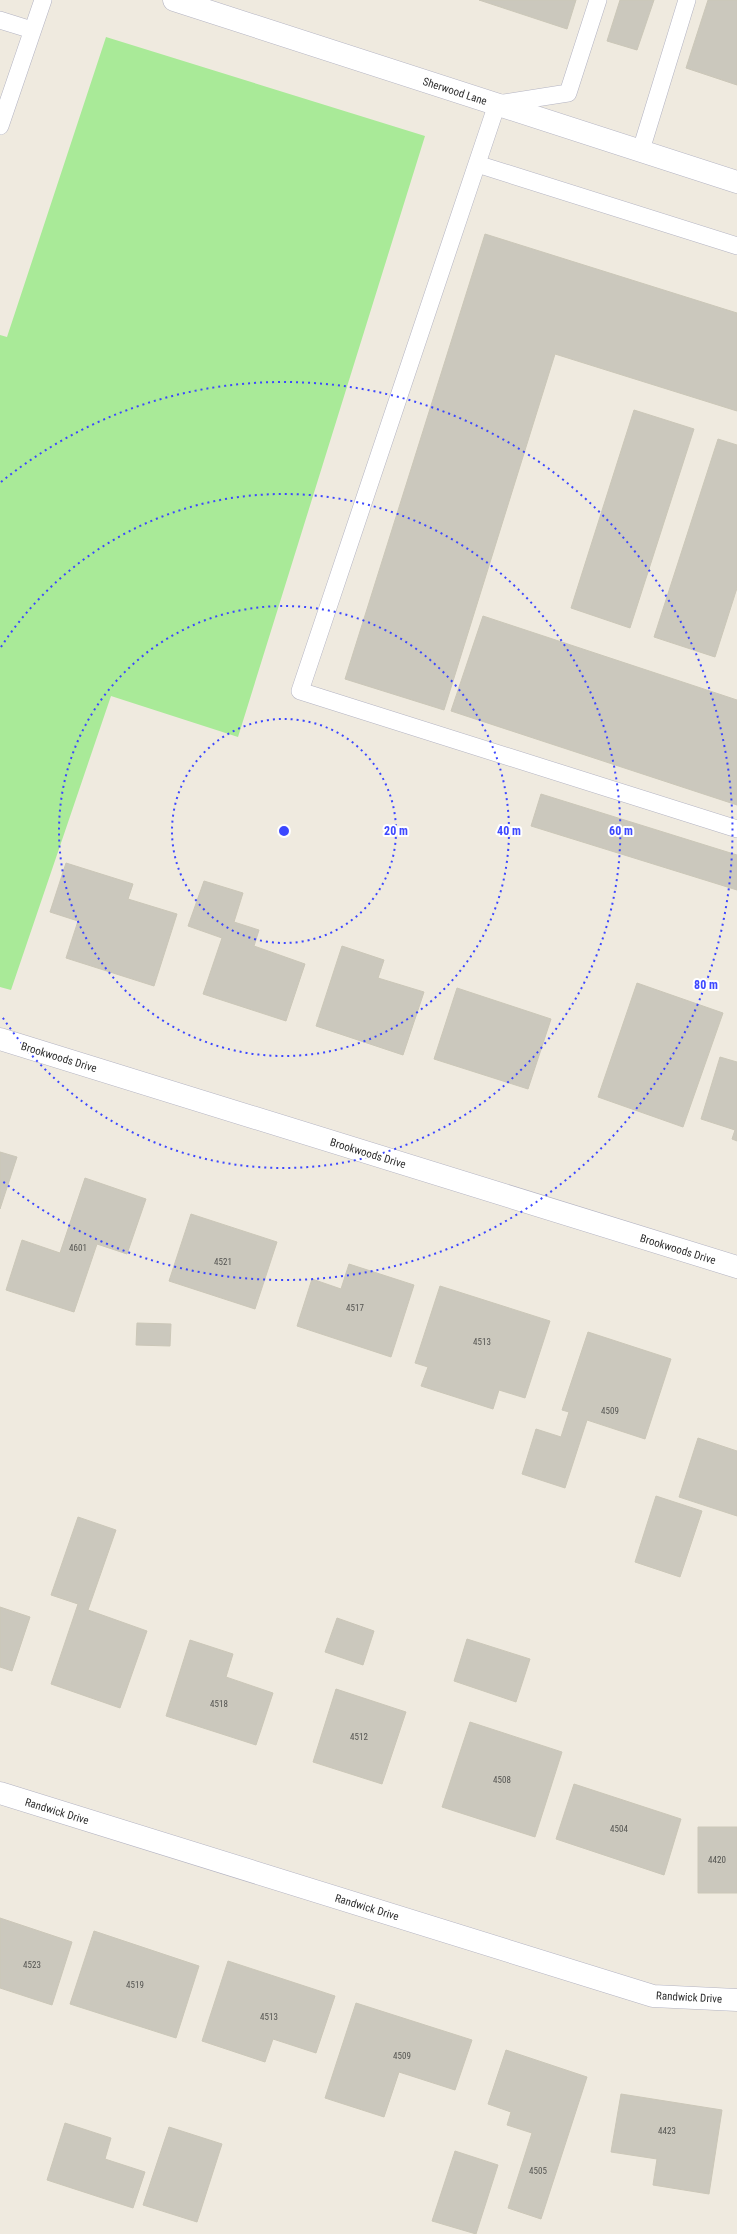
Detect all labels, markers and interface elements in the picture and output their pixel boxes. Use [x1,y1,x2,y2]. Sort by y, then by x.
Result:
street label: Sherwood Lane [421,75,489,108]
centre of rings [277,824,291,838]
text: 20 m [384,824,408,838]
text: 40 m [497,824,521,838]
text: 60 m [609,824,633,838]
text: 80 m [694,978,718,992]
street label: Brookwoods Drive [19,1040,98,1075]
street label: Brookwoods Drive [328,1136,407,1171]
street label: Brookwoods Drive [638,1232,717,1267]
house number: 4601 [69,1243,87,1253]
house number: 4521 [214,1257,232,1267]
house number: 4517 [346,1303,364,1313]
house number: 4513 [473,1337,491,1347]
house number: 4509 [601,1406,619,1416]
house number: 4518 [210,1699,228,1709]
house number: 4512 [350,1732,368,1742]
house number: 4508 [493,1775,511,1785]
street label: Randwick Drive [23,1796,90,1827]
house number: 4504 [610,1824,628,1834]
house number: 4420 [708,1855,726,1865]
street label: Randwick Drive [333,1892,400,1923]
house number: 4523 [23,1960,41,1970]
house number: 4519 [126,1980,144,1990]
street label: Randwick Drive [656,1989,722,2006]
house number: 4513 [260,2012,278,2022]
house number: 4509 [393,2051,411,2061]
house number: 4423 [658,2126,676,2136]
house number: 4505 [529,2166,547,2176]

